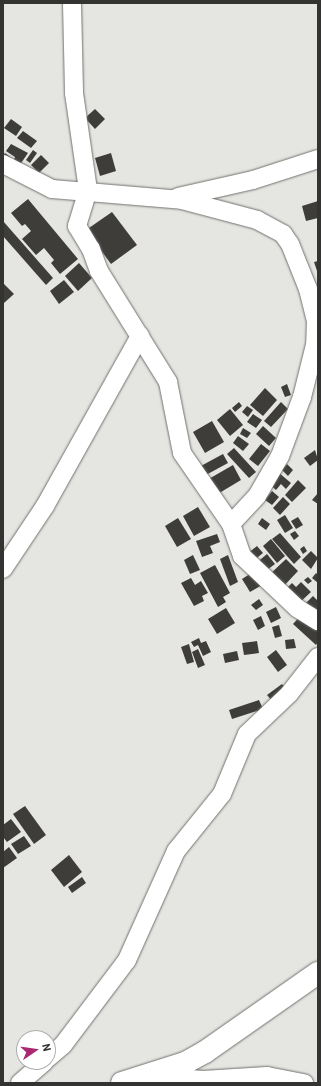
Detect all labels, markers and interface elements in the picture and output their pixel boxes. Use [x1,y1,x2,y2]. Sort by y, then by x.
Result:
north arrow [16,1030,56,1070]
text: N [40,1042,54,1052]

